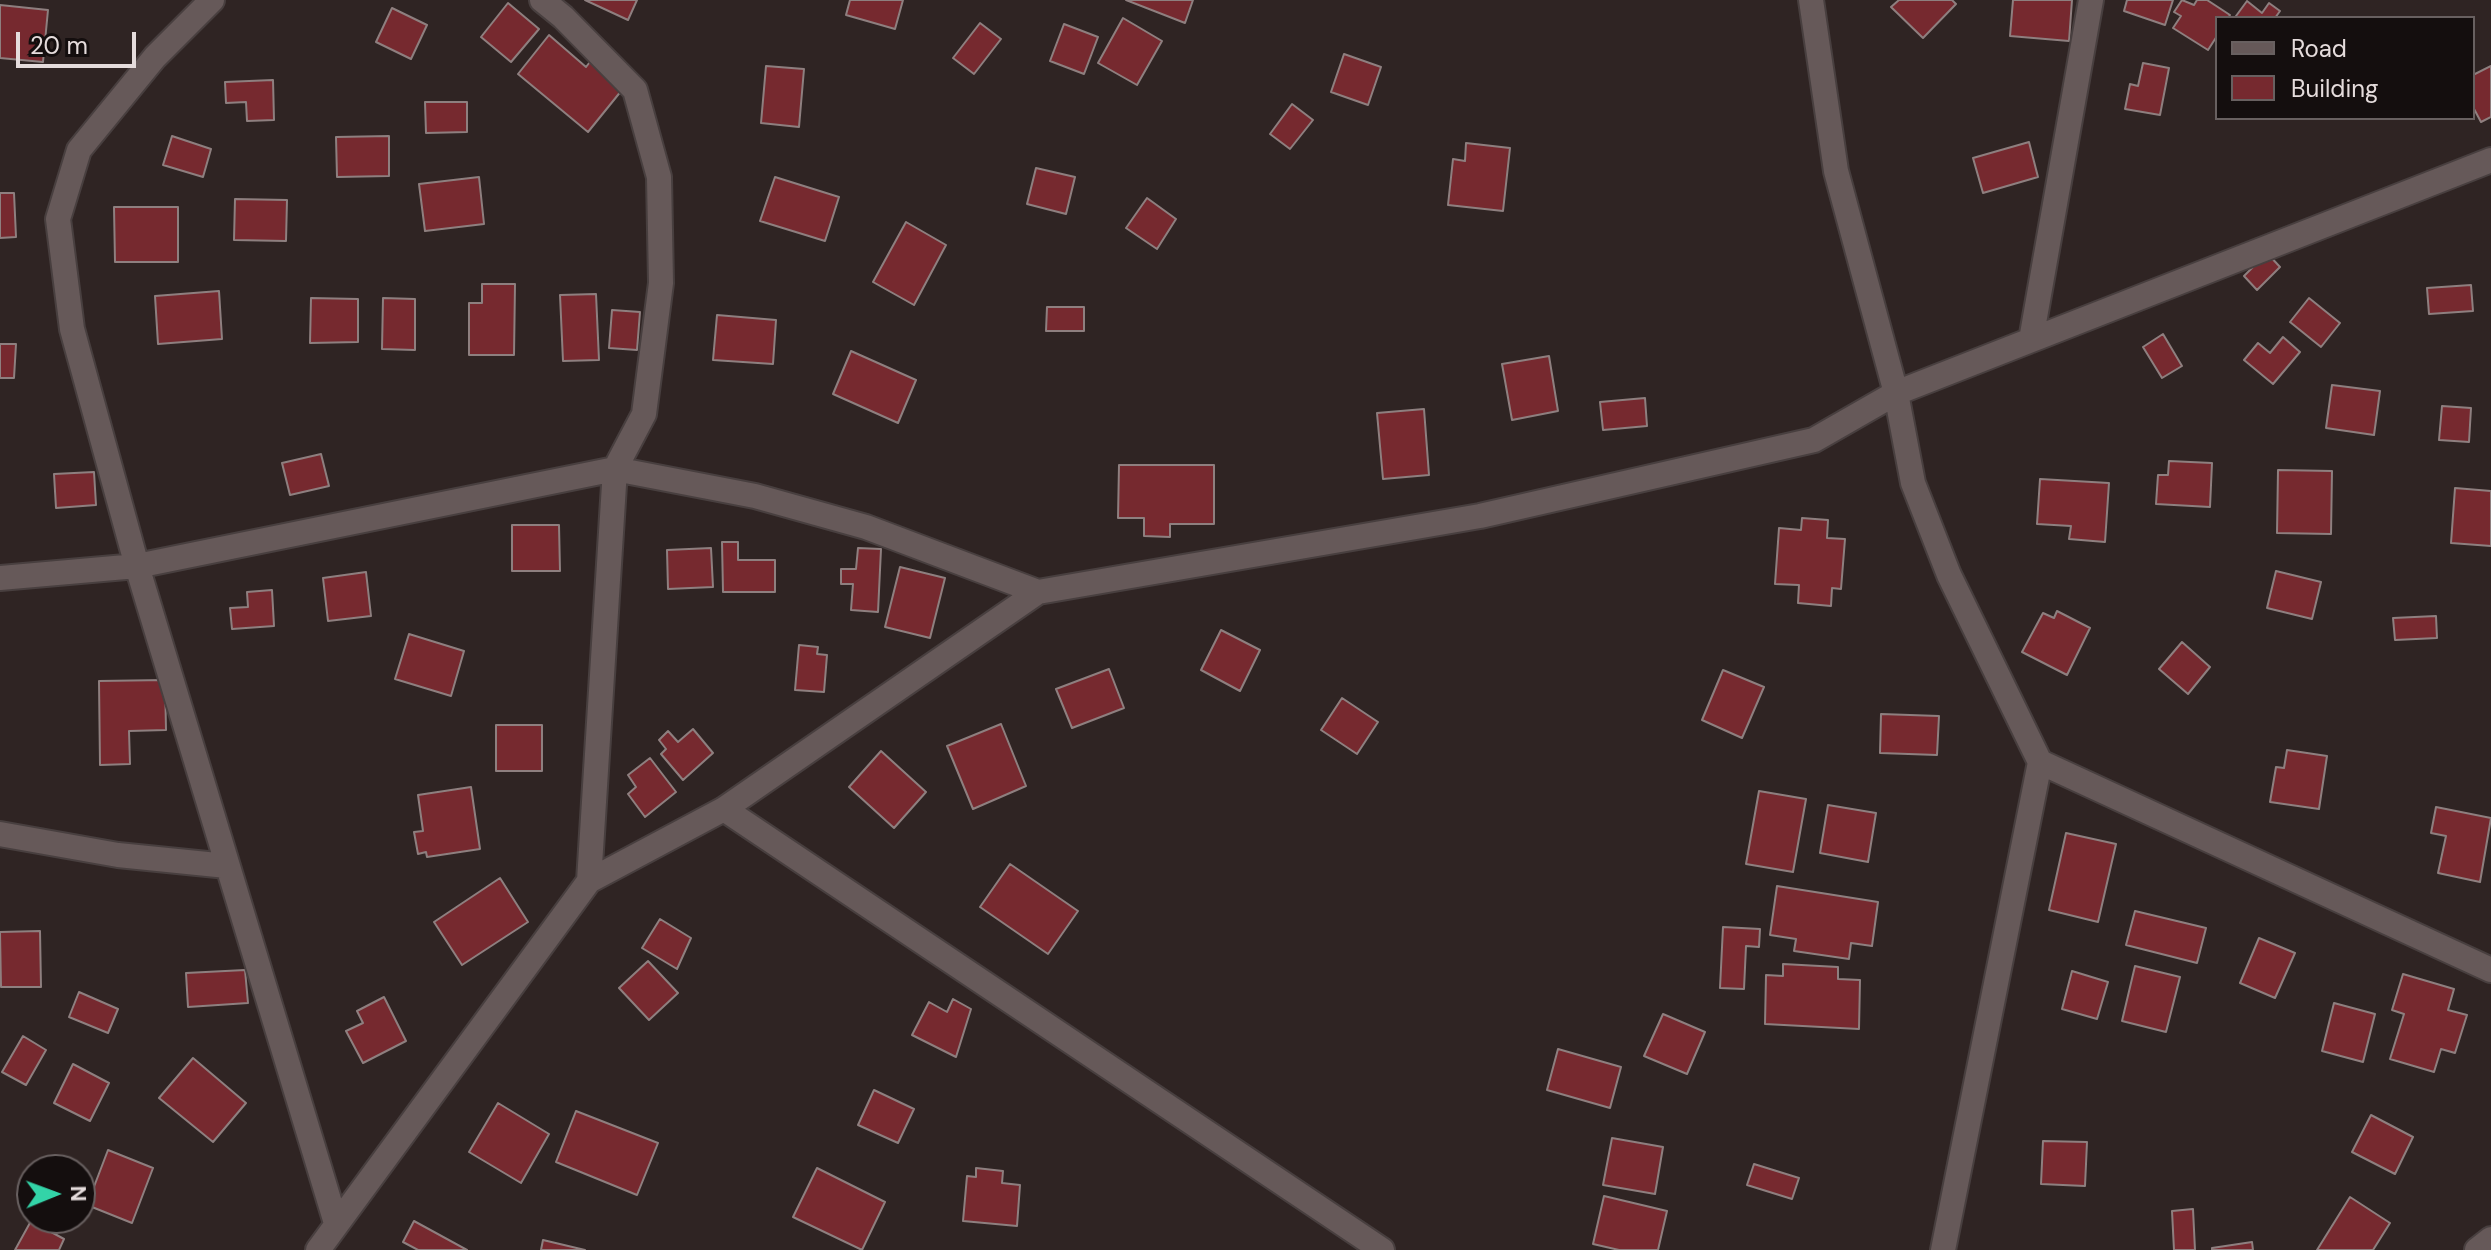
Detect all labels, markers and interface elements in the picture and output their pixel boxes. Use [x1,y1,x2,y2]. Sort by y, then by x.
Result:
scale bar [20,16,140,66]
legend [2215,16,2475,120]
text: 20 m [30,30,88,61]
text: Road [2291,33,2347,64]
text: Building [2291,73,2378,104]
north arrow [16,1154,96,1234]
text: N [64,1185,93,1202]

